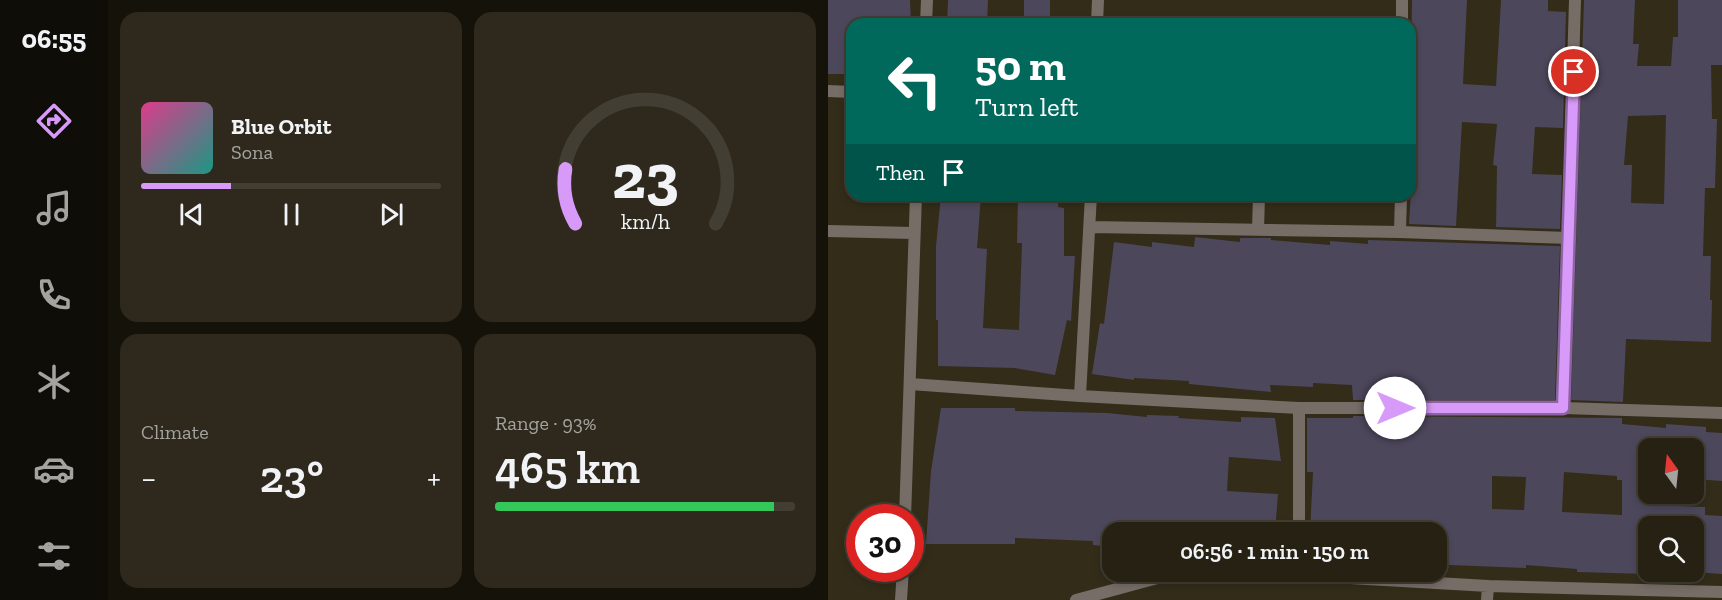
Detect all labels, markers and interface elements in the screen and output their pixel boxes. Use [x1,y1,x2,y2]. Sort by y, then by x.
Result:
text: 06:55 [22,23,86,55]
text: 50 m [975,40,1066,91]
icon: left [876,42,954,120]
pin [1548,46,1599,97]
icon: arrive [1557,55,1590,88]
text: Turn left [975,91,1078,123]
icon: directions [33,100,75,142]
text: Blue Orbit [231,113,331,140]
text: 23 [612,139,678,214]
text: Sona [231,140,273,164]
icon: arrive [937,156,970,189]
text: Then [876,159,925,186]
icon: music [33,187,75,229]
icon: previous [175,198,208,231]
icon: pause [275,198,308,231]
icon: next [375,198,408,231]
text: km/h [621,209,669,234]
icon: phone [33,274,75,316]
icon: climate [33,361,75,403]
position arrow [1363,376,1427,440]
text: Range · 93% [495,411,596,435]
text: Climate [141,420,209,444]
north arrow [1638,438,1704,504]
map controls [1638,438,1704,582]
text: 465 km [495,441,640,495]
icon: car [33,448,75,490]
text: 23° [260,450,324,504]
text: − [141,458,156,497]
text: + [427,458,441,497]
speed limit sign: 30 [846,504,924,582]
button: search [1638,516,1704,582]
icon: filters [33,535,75,577]
text: 06:56 · 1 min · 150 m [1180,538,1369,565]

